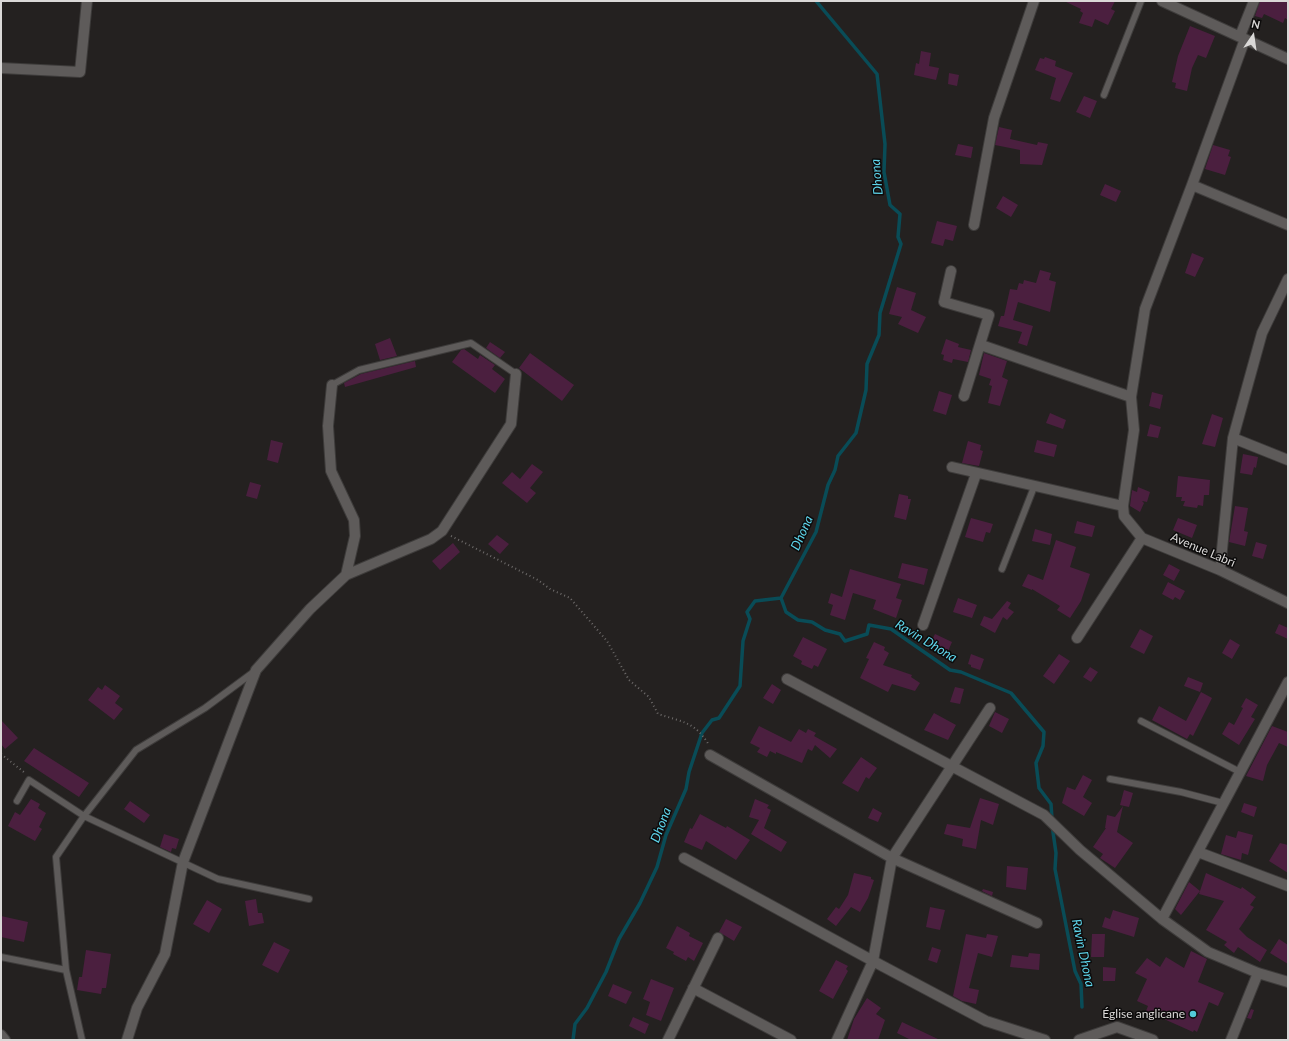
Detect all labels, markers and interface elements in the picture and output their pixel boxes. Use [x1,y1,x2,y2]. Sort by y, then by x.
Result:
north arrow [1233,16,1273,56]
text: N [1250,17,1261,31]
water label: Dhona [868,158,886,196]
water label: Dhona [788,513,816,553]
street label: Avenue Labri [1168,530,1238,570]
water label: Ravin Dhona [892,616,960,666]
water label: Dhona [647,805,675,845]
water label: Ravin Dhona [1068,917,1098,989]
place label: Église anglicane [1102,1007,1185,1021]
marker: Église anglicane [1188,1009,1198,1019]

